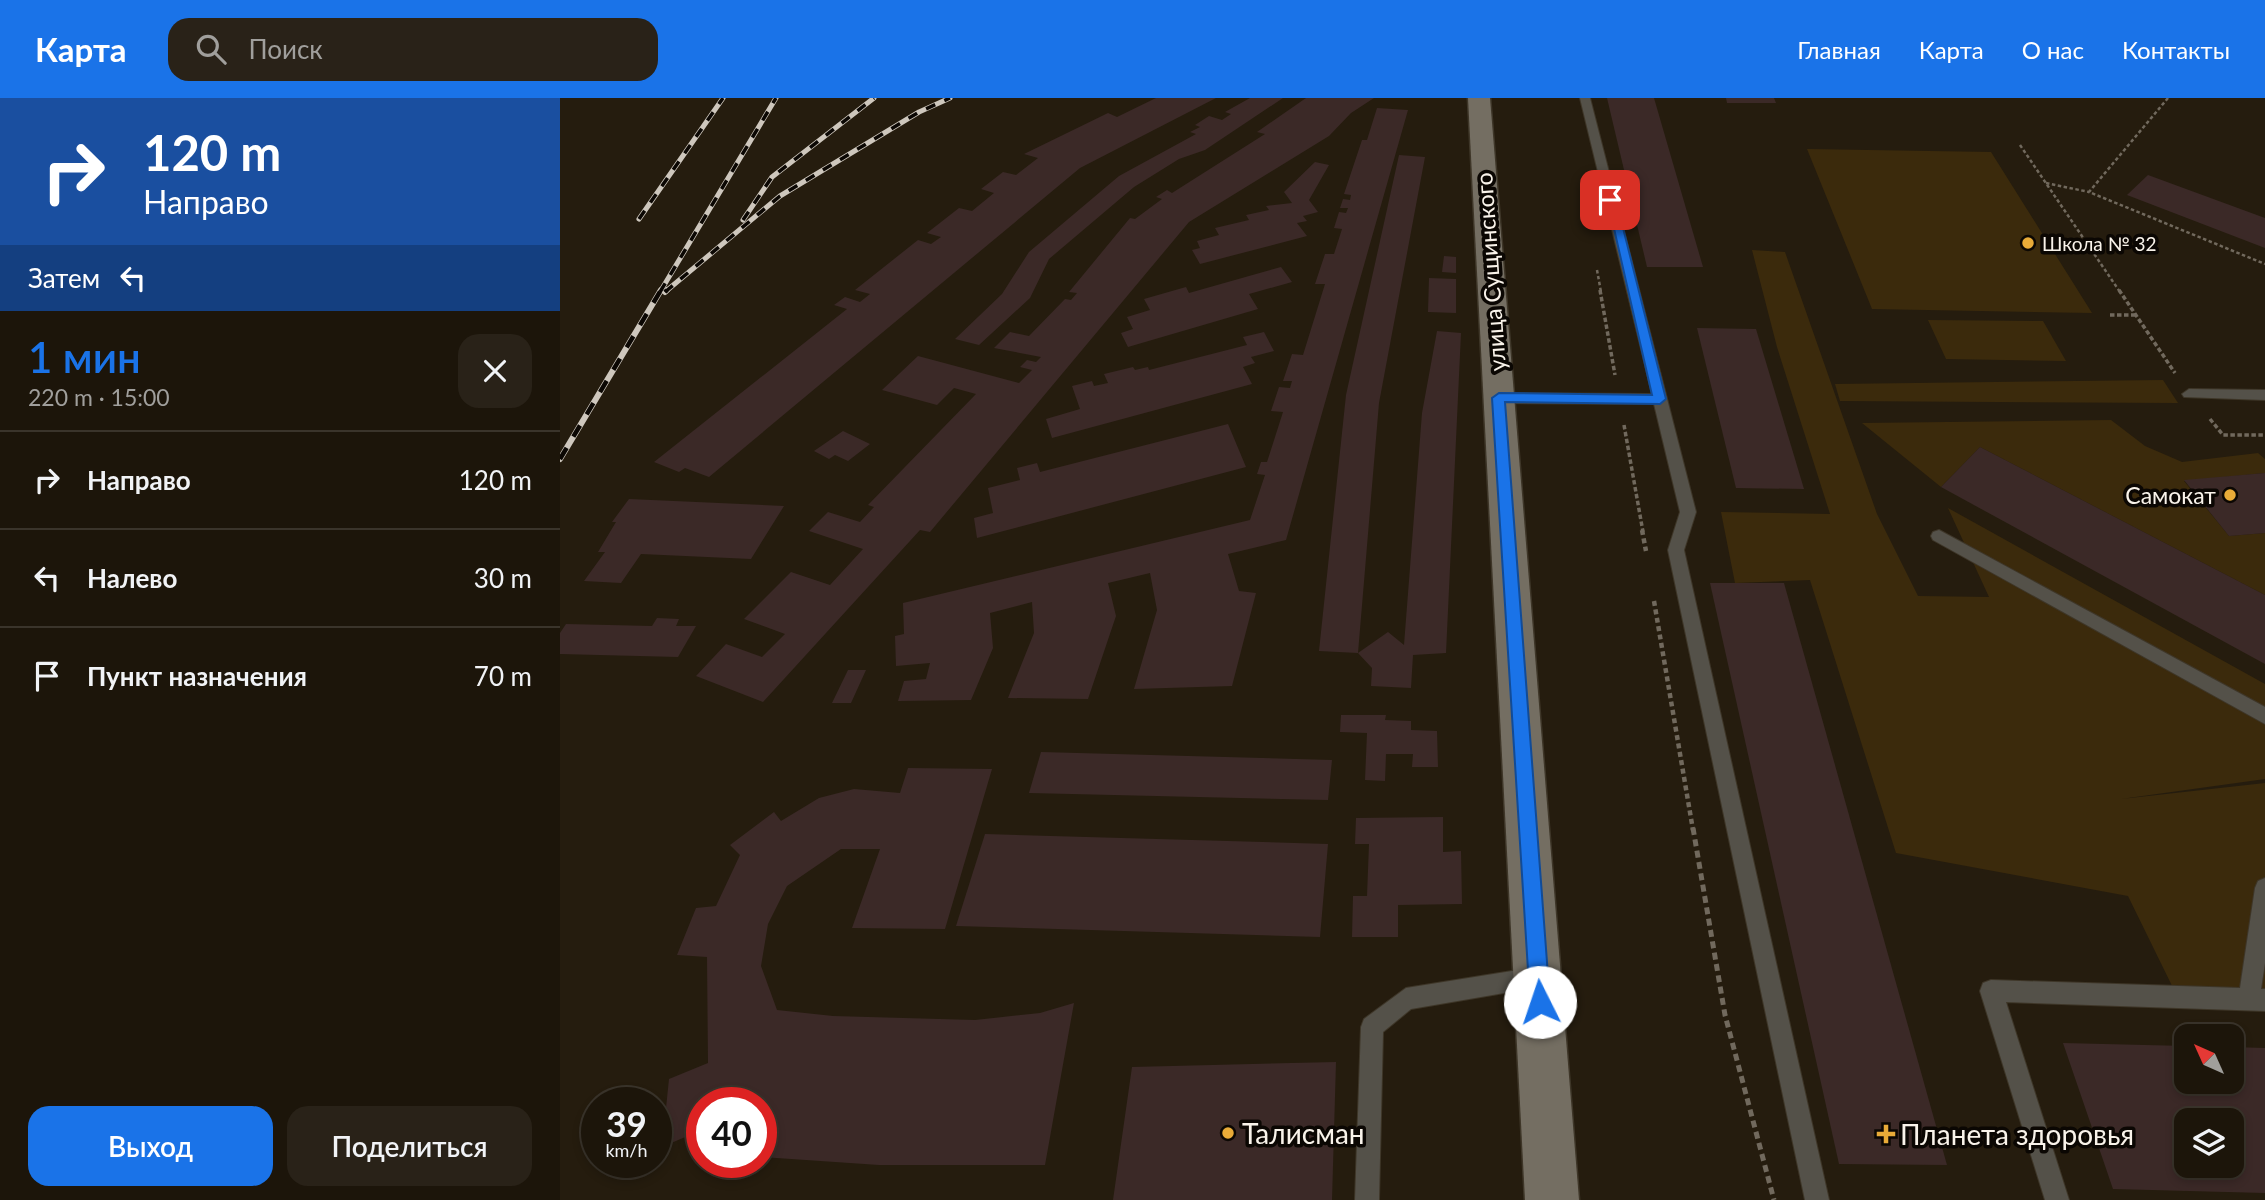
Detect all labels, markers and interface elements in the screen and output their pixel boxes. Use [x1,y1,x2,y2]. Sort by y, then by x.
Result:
search box [168,18,658,81]
text: Карта [35,29,126,69]
icon: search [192,30,230,68]
text: Поиск [248,33,323,65]
text: Главная [1797,35,1881,64]
text: Карта [1919,35,1984,64]
text: О нас [2022,35,2084,64]
text: Контакты [2122,35,2230,64]
text: 120 m [143,123,281,181]
icon: right [28,126,119,217]
pin [1580,170,1640,230]
street label: улица Сущинского [1469,172,1511,372]
icon: arrive [1591,181,1629,219]
text: Направо [143,182,269,221]
place label: Школа № 32 [2042,232,2157,255]
marker: Школа № 32 [2020,235,2036,251]
icon: left [114,259,152,297]
text: Затем [28,262,100,294]
text: 1 мин [28,332,141,382]
button: close [458,334,532,408]
text: 220 m · 15:00 [28,383,170,411]
icon: right [28,461,66,499]
text: Направо [87,464,191,496]
text: 120 m [459,464,532,496]
place label: Самокат [2125,481,2216,509]
marker: Самокат [2222,487,2238,503]
icon: left [28,559,66,597]
text: Налево [87,562,177,594]
text: 30 m [474,562,532,594]
icon: arrive [28,657,66,695]
text: Пункт назначения [87,660,307,692]
text: 70 m [474,660,532,692]
position arrow [1503,965,1577,1039]
north arrow [2174,1024,2244,1094]
map controls [2174,1024,2244,1178]
speed limit sign: 40 [686,1087,777,1178]
text: 39 [606,1102,647,1144]
button: Выход [28,1106,273,1186]
button: Поделиться [287,1106,532,1186]
button: layers [2174,1108,2244,1178]
place label: Талисман [1242,1116,1365,1150]
place label: Планета здоровья [1900,1117,2134,1151]
marker: Талисман [1220,1125,1236,1141]
marker: Планета здоровья [1878,1126,1894,1142]
text: km/h [605,1139,648,1161]

